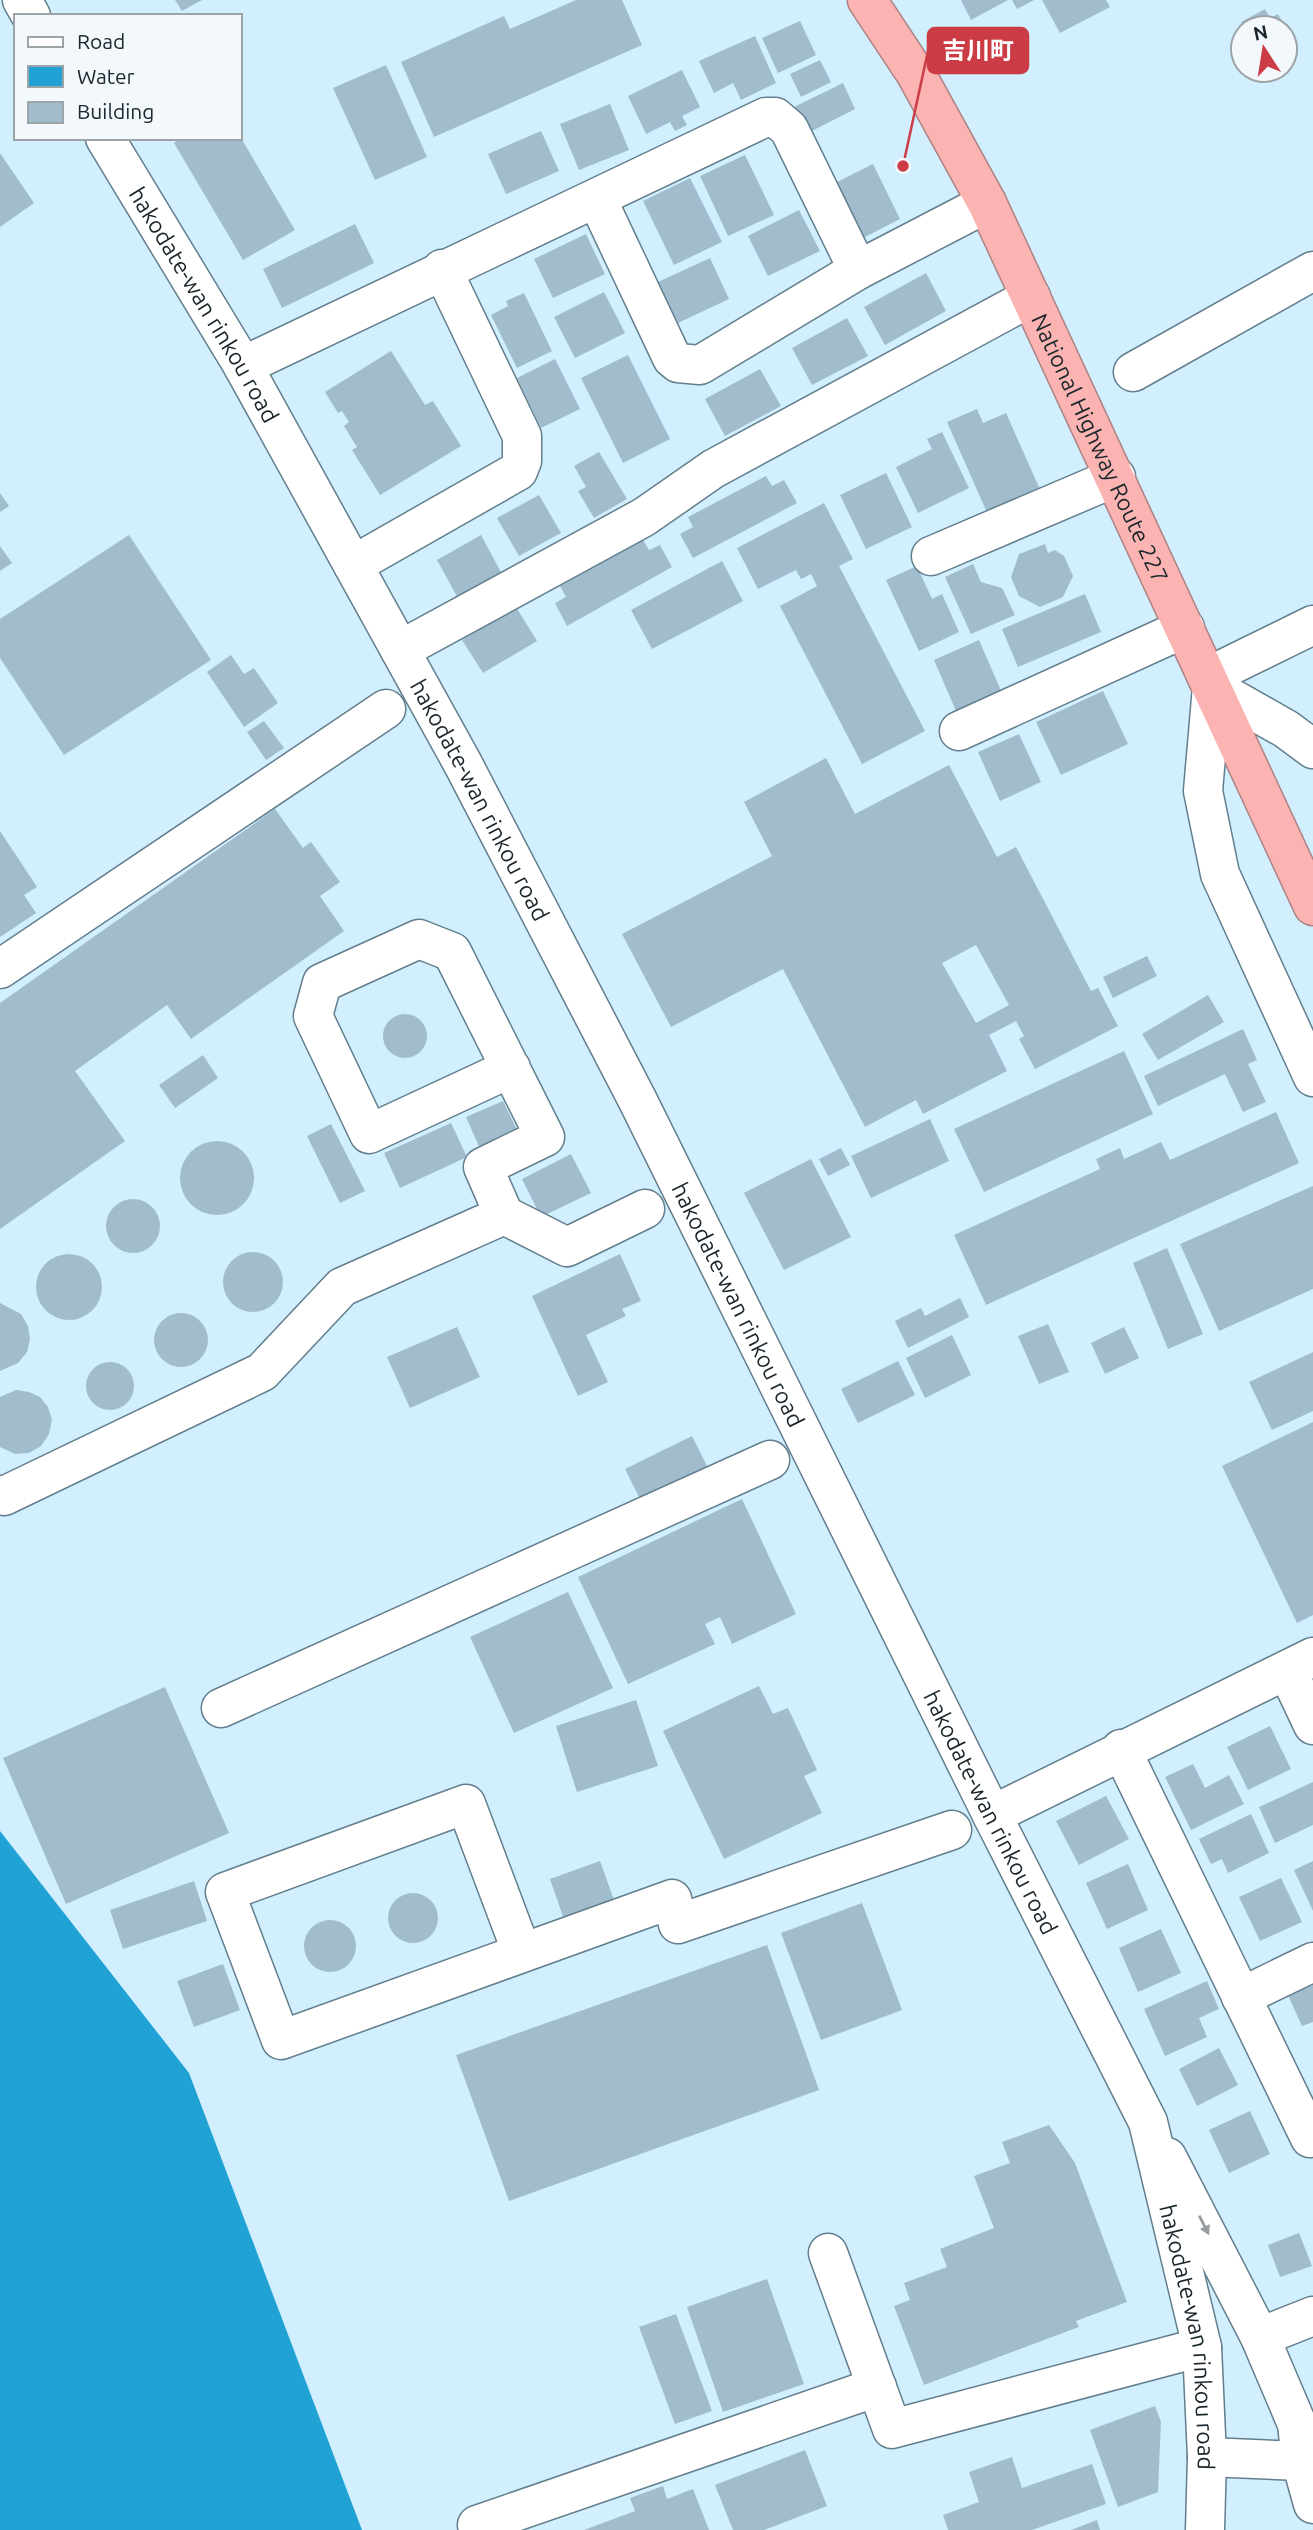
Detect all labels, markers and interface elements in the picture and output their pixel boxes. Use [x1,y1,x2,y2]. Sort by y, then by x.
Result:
legend [14,14,242,140]
north arrow [1229,14,1299,84]
text: N [1251,20,1270,45]
callout: 吉川町 [928,28,1028,73]
text: Road [77,29,125,53]
text: 吉川町 [942,37,1014,64]
text: Water [77,64,135,88]
text: Building [77,99,154,123]
street label: hakodate-wan rinkou road [125,182,284,426]
street label: National Highway Route 227 [1028,310,1174,586]
street label: hakodate-wan rinkou road [406,675,554,925]
street label: hakodate-wan rinkou road [668,1178,810,1431]
street label: hakodate-wan rinkou road [920,1686,1063,1938]
street label: hakodate-wan rinkou road [1156,2202,1220,2470]
one-way arrow [1198,2215,1209,2235]

